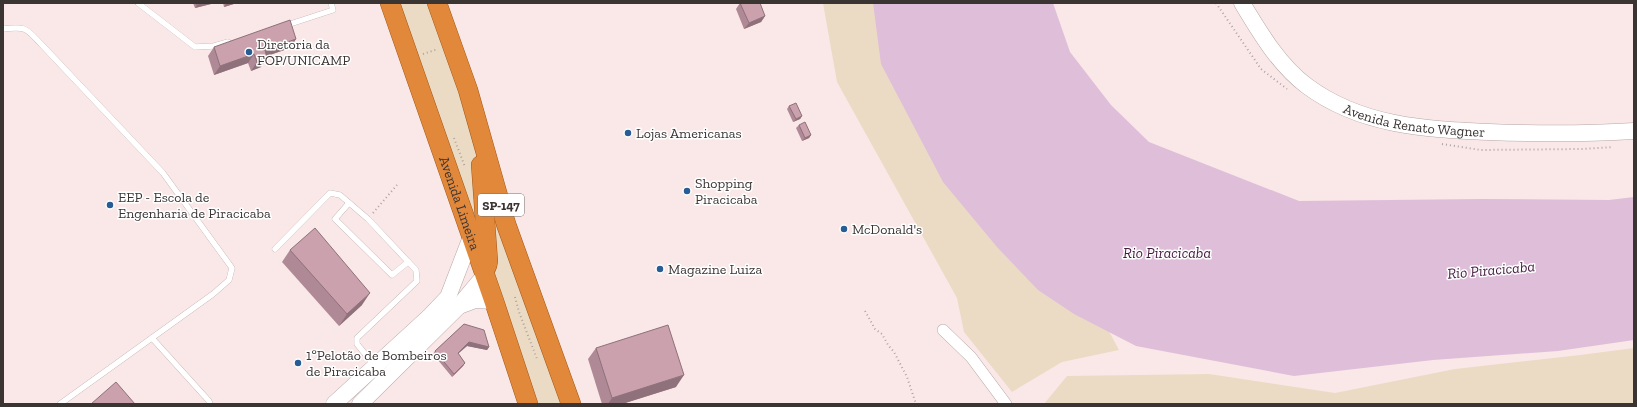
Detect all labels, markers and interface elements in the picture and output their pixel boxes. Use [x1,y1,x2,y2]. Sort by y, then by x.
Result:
place label: Diretoria da FOP/UNICAMP [257,36,350,69]
marker: Diretoria da FOP/UNICAMP [244,47,254,57]
street label: Avenida Renato Wagner [1341,100,1486,141]
place label: Lojas Americanas [636,125,742,142]
marker: Lojas Americanas [623,128,633,138]
street label: Avenida Limeira [435,154,484,253]
place label: Shopping Piracicaba [695,175,758,208]
marker: Shopping Piracicaba [682,186,692,196]
place label: EEP - Escola de Engenharia de Piracicaba [118,189,271,222]
road number: SP-147 [478,194,524,216]
marker: EEP - Escola de Engenharia de Piracicaba [105,200,115,210]
place label: McDonald's [852,221,922,238]
marker: McDonald's [839,224,849,234]
water label: Rio Piracicaba [1123,244,1211,262]
water label: Rio Piracicaba [1446,257,1536,283]
place label: Magazine Luiza [668,261,762,278]
marker: Magazine Luiza [655,264,665,274]
place label: 1ºPelotão de Bombeiros de Piracicaba [306,347,447,380]
marker: 1ºPelotão de Bombeiros de Piracicaba [293,358,303,368]

